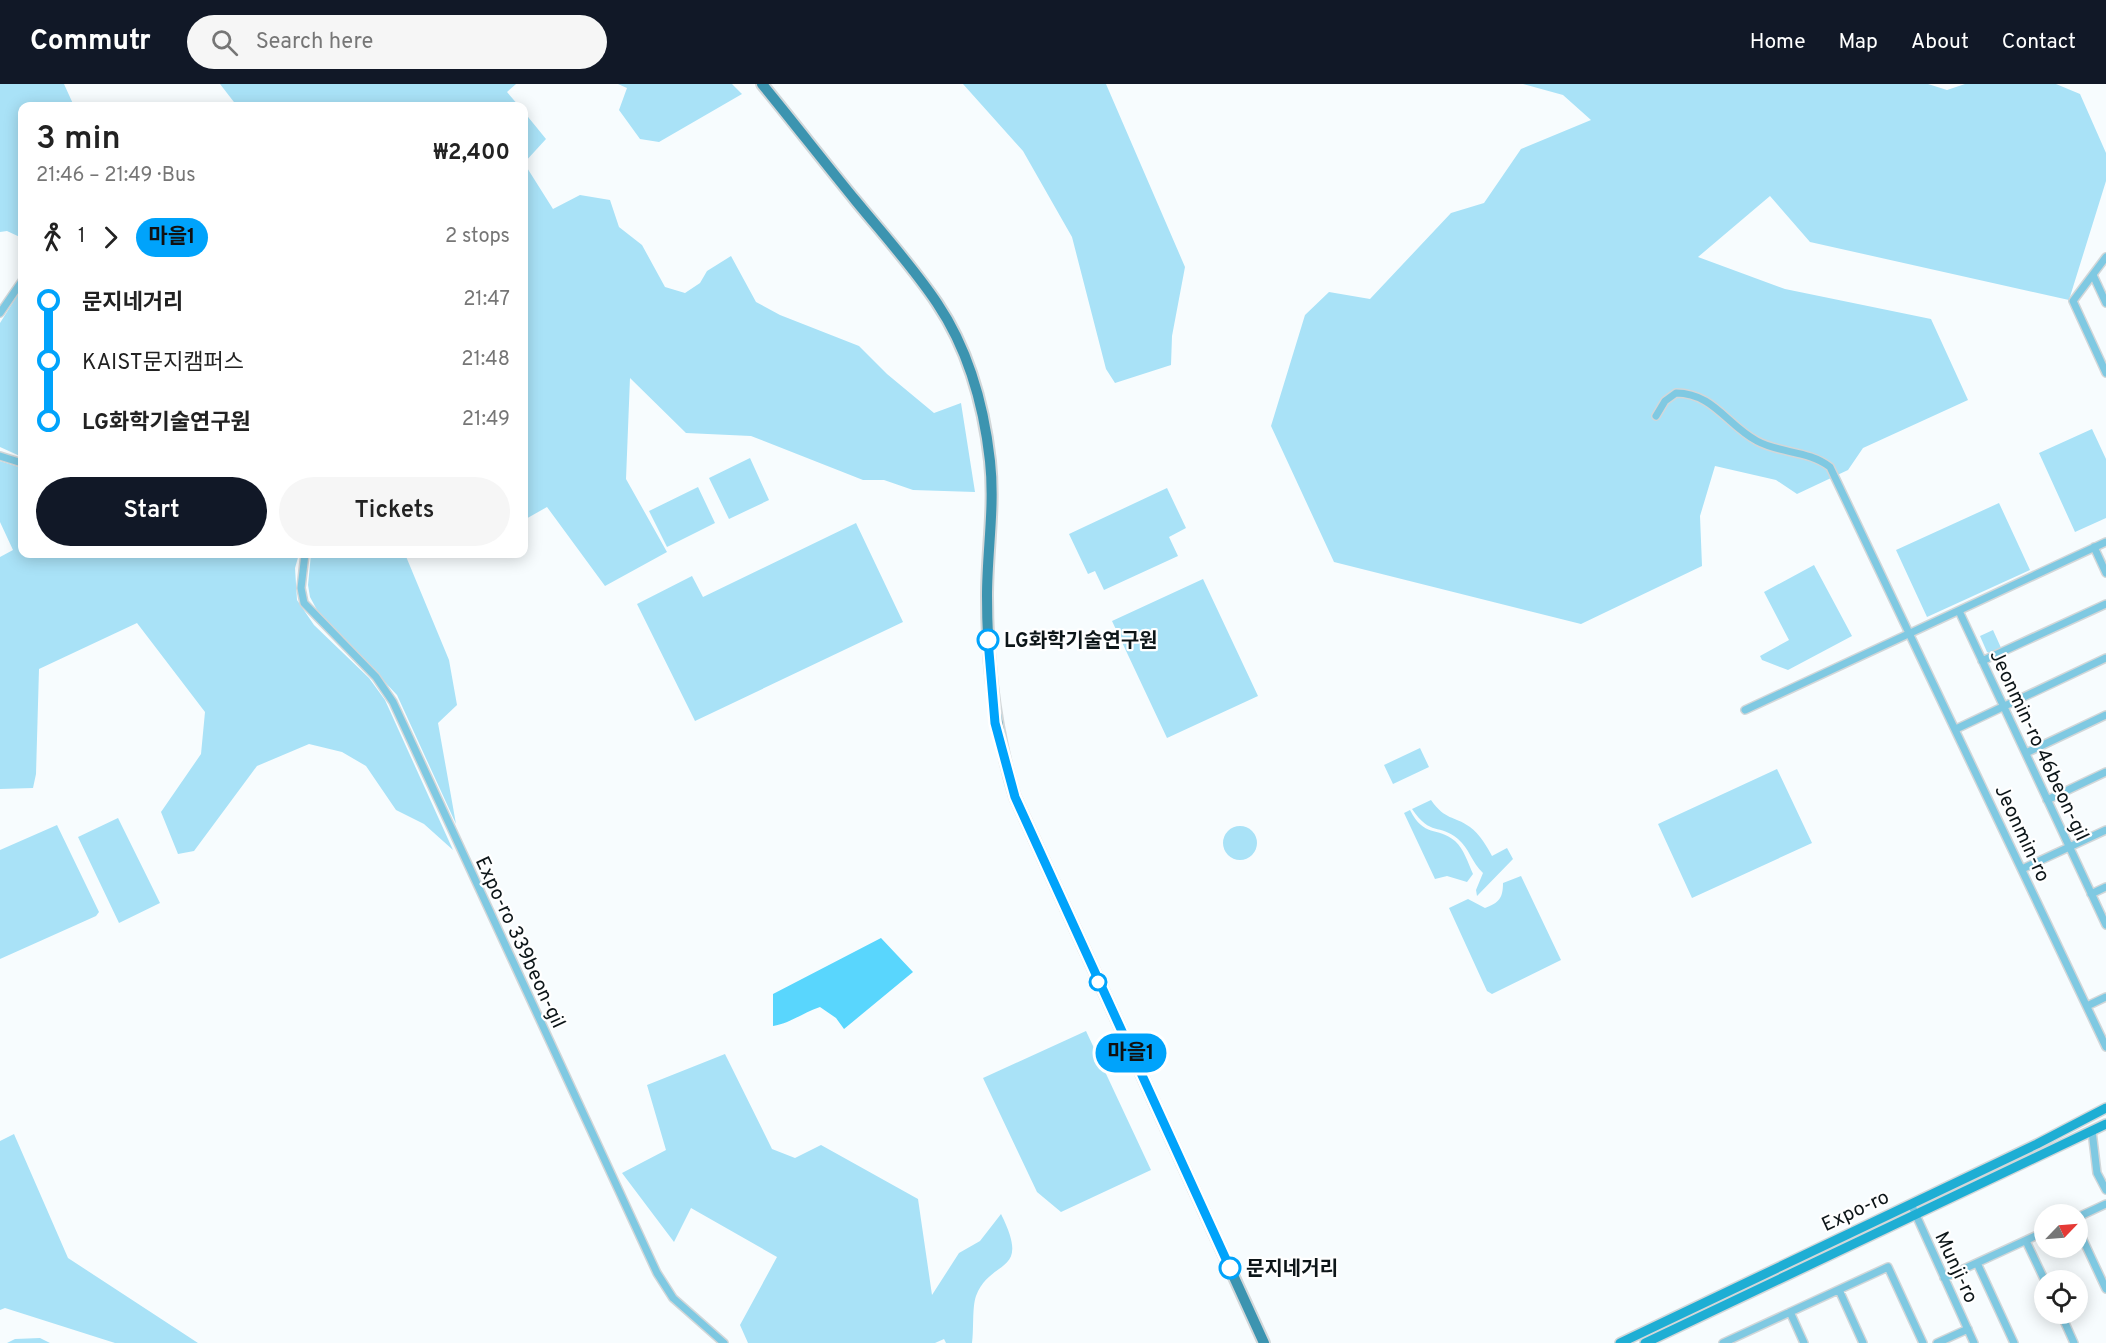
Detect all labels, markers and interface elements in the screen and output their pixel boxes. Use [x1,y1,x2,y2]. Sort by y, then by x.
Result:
search box [187,15,607,69]
text: Commutr [30,24,151,60]
icon: search [208,26,241,59]
text: Search here [256,29,373,56]
text: Home [1750,29,1806,56]
text: Map [1839,29,1878,56]
text: About [1911,29,1969,56]
text: Contact [2002,29,2076,56]
text: 3 min [36,119,121,161]
text: ₩2,400 [433,140,510,167]
text: 21:46 – 21:49 · Bus [36,163,196,189]
icon: walk [36,221,69,254]
icon: forward [94,221,127,254]
text: 1 [78,224,85,250]
text: 마을1 [148,224,196,251]
text: 2 stops [445,224,510,250]
text: 21:47 [463,287,510,313]
text: 문지네거리 [82,290,183,317]
text: 21:48 [461,347,510,373]
text: KAIST문지캠퍼스 [82,350,244,377]
text: 21:49 [462,407,510,433]
text: LG화학기술연구원 [82,410,251,437]
button: Start [36,477,267,546]
button: Tickets [279,477,510,546]
marker: LG화학기술연구원 [977,629,999,651]
place label: LG화학기술연구원 [1004,629,1157,655]
street label: Jeonmin-ro 46beon-gil [1985,646,2095,844]
street label: Jeonmin-ro [1990,781,2056,885]
street label: Expo-ro 339beon-gil [468,853,570,1033]
unlabelled marker [1089,973,1107,991]
line badge: 마을1 [1096,1034,1166,1072]
text: 마을1 [1107,1040,1155,1067]
street label: Expo-ro [1818,1185,1894,1239]
north arrow [2034,1204,2088,1258]
map controls [2034,1204,2088,1324]
street label: Munji-ro [1927,1228,1983,1308]
marker: 문지네거리 [1219,1257,1241,1279]
place label: 문지네거리 [1246,1257,1338,1283]
button: locate [2034,1270,2088,1324]

